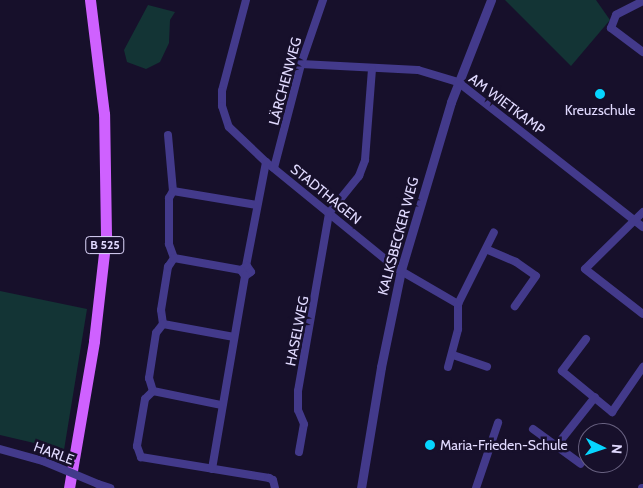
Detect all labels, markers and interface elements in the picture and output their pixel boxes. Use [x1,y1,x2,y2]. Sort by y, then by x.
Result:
street label: LÄRCHENWEG [265,35,305,127]
street label: AM WIETKAMP [466,70,548,138]
marker: Kreuzschule [594,88,606,100]
place label: Kreuzschule [565,102,635,118]
street label: STADTHAGEN [287,160,365,228]
street label: KALKSBECKER WEG [374,175,422,297]
road number: B 525 [85,236,125,254]
street label: HASELWEG [282,295,312,367]
north arrow [578,423,628,473]
place label: Maria-Frieden-Schule [440,437,568,453]
street label: HARLE [32,438,76,468]
marker: Maria-Frieden-Schule [424,439,436,451]
text: N [608,443,626,455]

